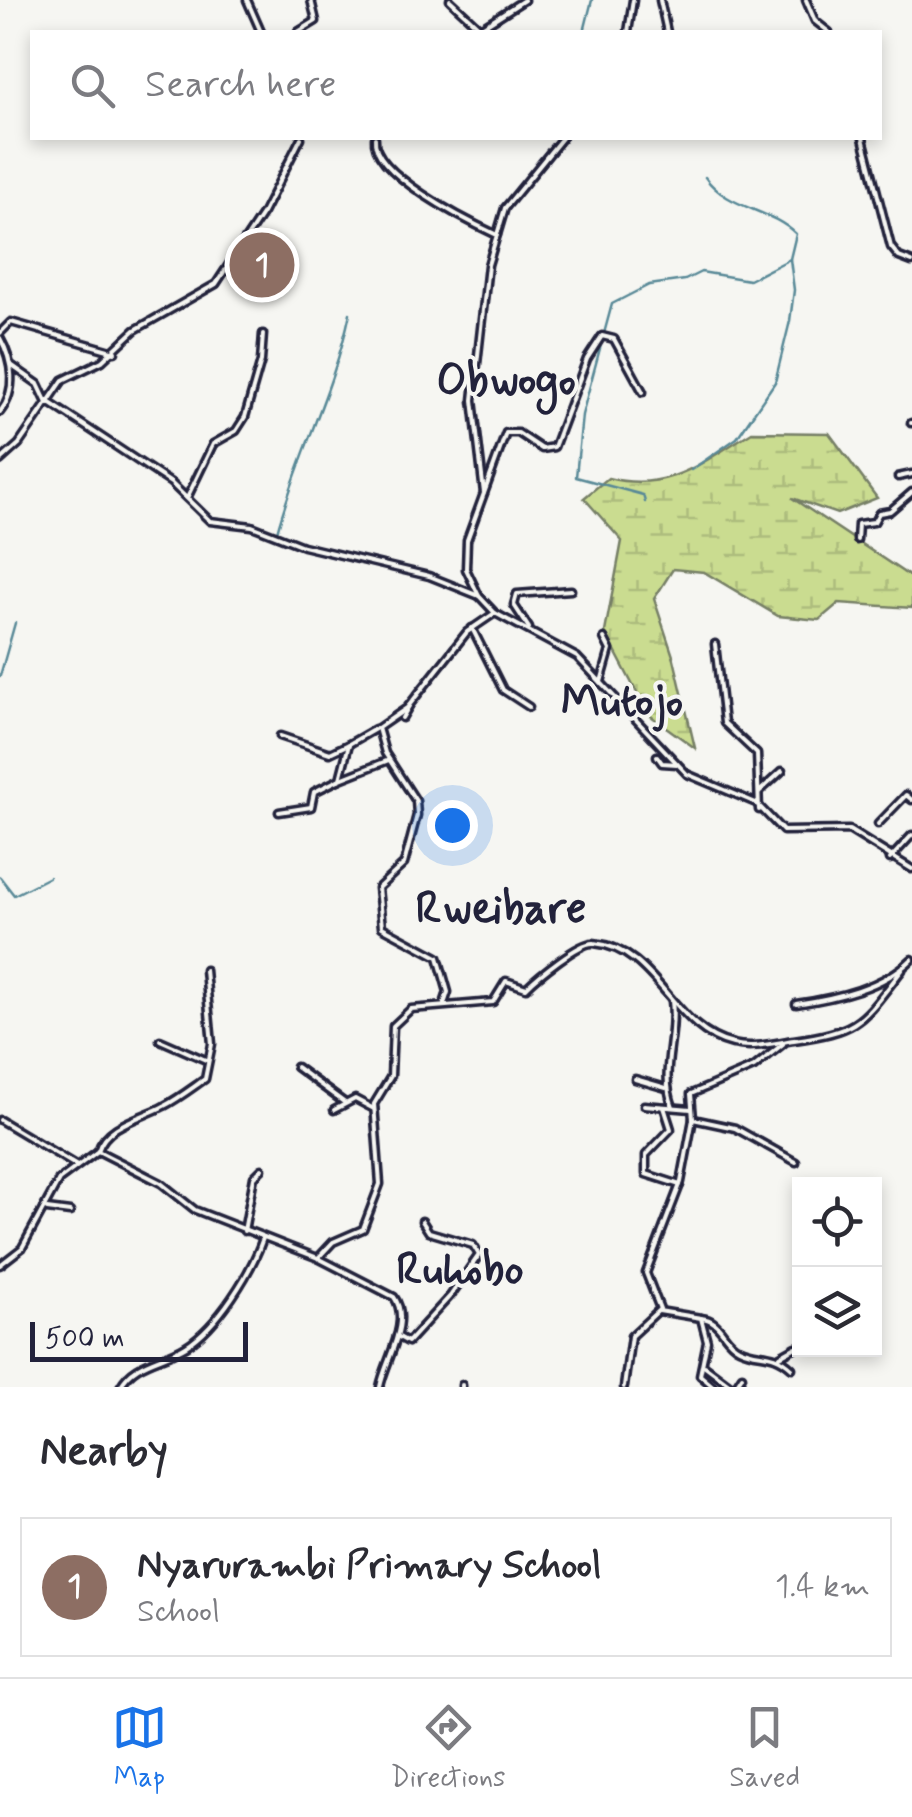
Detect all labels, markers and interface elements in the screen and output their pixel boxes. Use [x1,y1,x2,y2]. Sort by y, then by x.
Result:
search box [30,30,882,140]
icon: search [65,58,120,113]
text: Search here [145,61,336,110]
pin: 1 [230,228,294,302]
district label: Obwogo [436,352,576,415]
district label: Mutojo [561,673,683,732]
your location [427,800,478,851]
district label: Rweibare [416,880,586,939]
map controls [792,1177,882,1357]
button: locate [792,1177,882,1267]
district label: Ruhobo [396,1241,524,1300]
button: layers [792,1267,882,1357]
scale bar [30,1317,248,1362]
text: 500 m [45,1321,125,1358]
text: Nearby [40,1425,168,1480]
text: Nyarurambi Primary School [137,1542,601,1591]
text: 1 [67,1566,82,1608]
text: 1.4 km [775,1566,870,1608]
text: School [137,1591,220,1633]
tab: Map [112,1700,167,1797]
tab: Directions [391,1700,506,1797]
tab: Saved [729,1700,800,1797]

